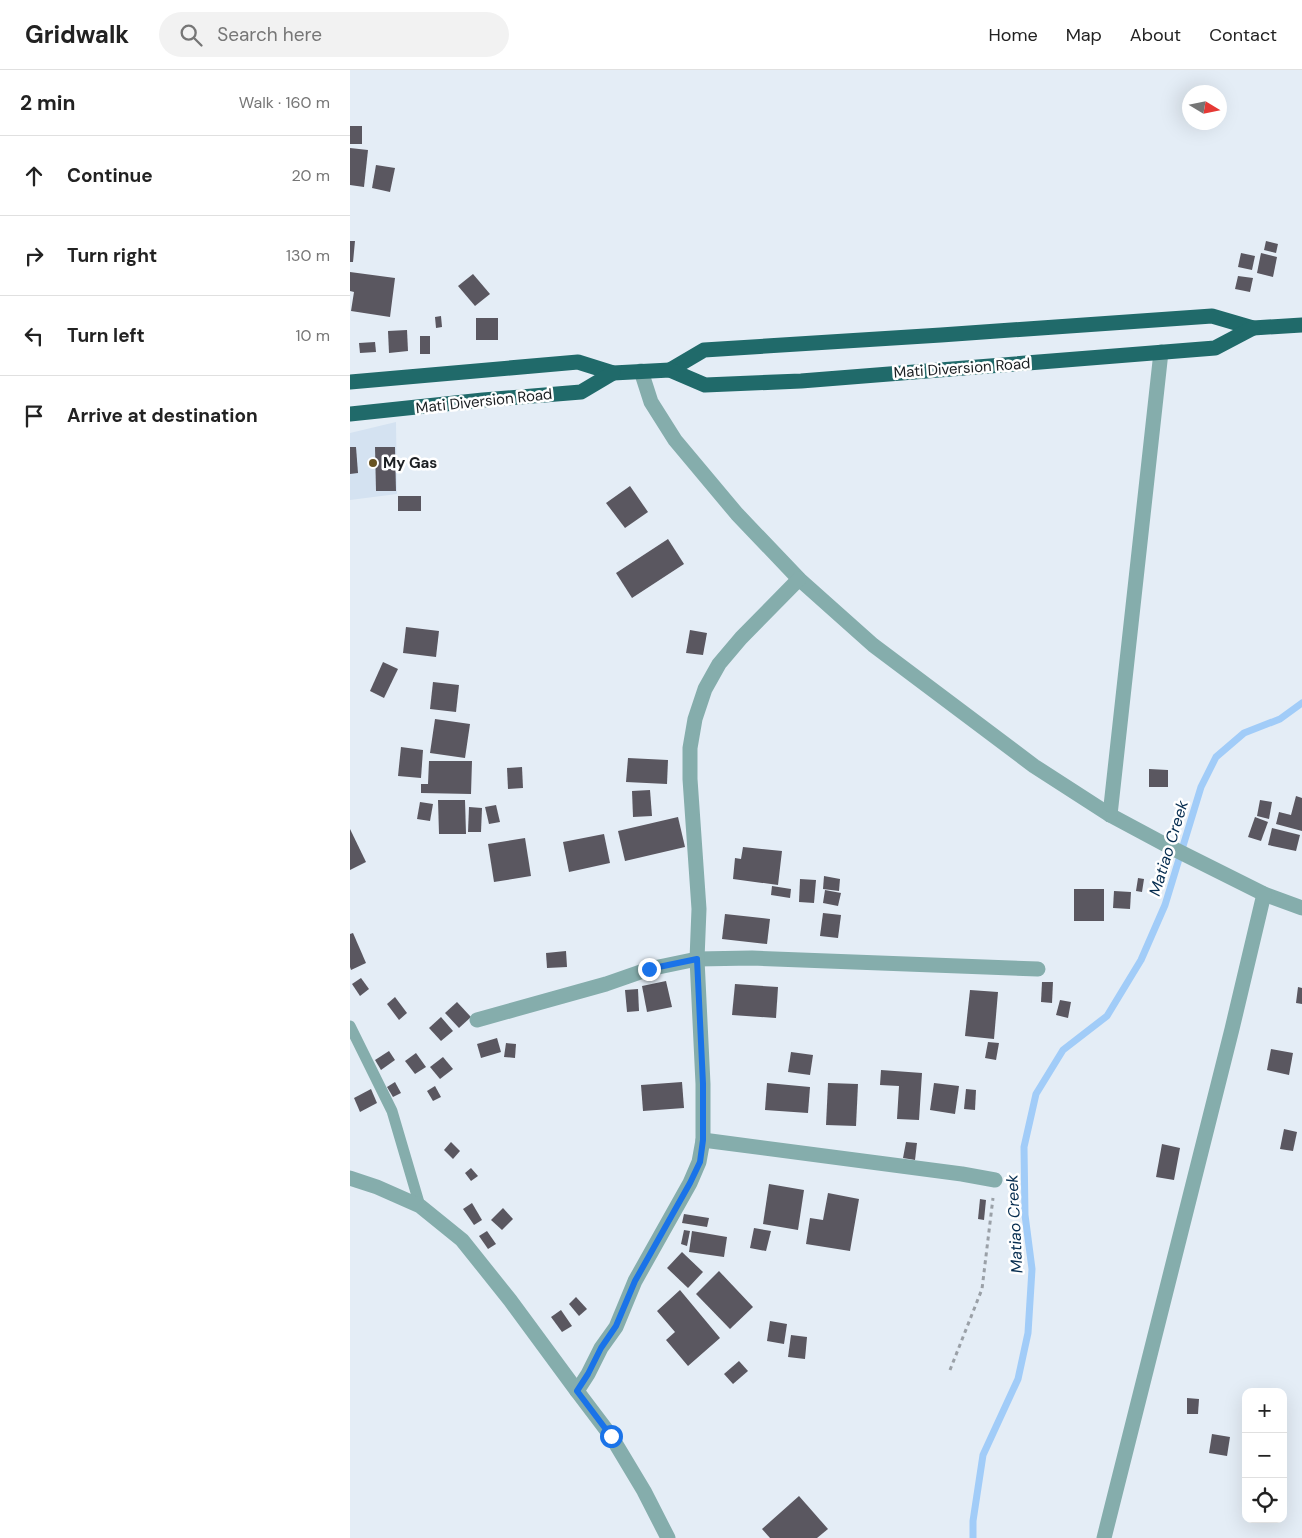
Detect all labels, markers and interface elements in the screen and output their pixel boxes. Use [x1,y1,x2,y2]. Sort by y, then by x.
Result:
search box [159,12,509,57]
text: Gridwalk [25,19,129,50]
icon: search [177,21,205,49]
text: Search here [217,22,322,47]
text: Home [988,23,1038,47]
text: Map [1066,23,1102,47]
text: About [1130,23,1181,47]
text: Contact [1209,23,1277,47]
north arrow [1182,85,1227,130]
text: 2 min [20,89,76,117]
text: Walk · 160 m [239,92,330,113]
icon: ahead [20,162,48,190]
text: Continue [67,163,153,188]
text: 20 m [291,165,330,186]
icon: right [20,242,48,270]
text: Turn right [67,243,157,268]
text: 130 m [286,245,330,266]
icon: left [20,322,48,350]
text: Turn left [67,323,145,348]
text: 10 m [296,325,330,346]
street label: Mati Diversion Road [893,353,1031,383]
street label: Mati Diversion Road [415,384,553,418]
icon: arrive [20,402,48,430]
text: Arrive at destination [67,403,258,428]
place label: My Gas [383,453,437,473]
marker: My Gas [367,457,379,469]
water label: Matiao Creek [1144,797,1193,898]
route end [638,958,661,981]
water label: Matiao Creek [1001,1173,1028,1274]
map controls [1242,1388,1287,1523]
button: + [1242,1388,1287,1433]
route start [600,1425,623,1448]
button: − [1242,1433,1287,1478]
button: locate [1242,1478,1287,1523]

